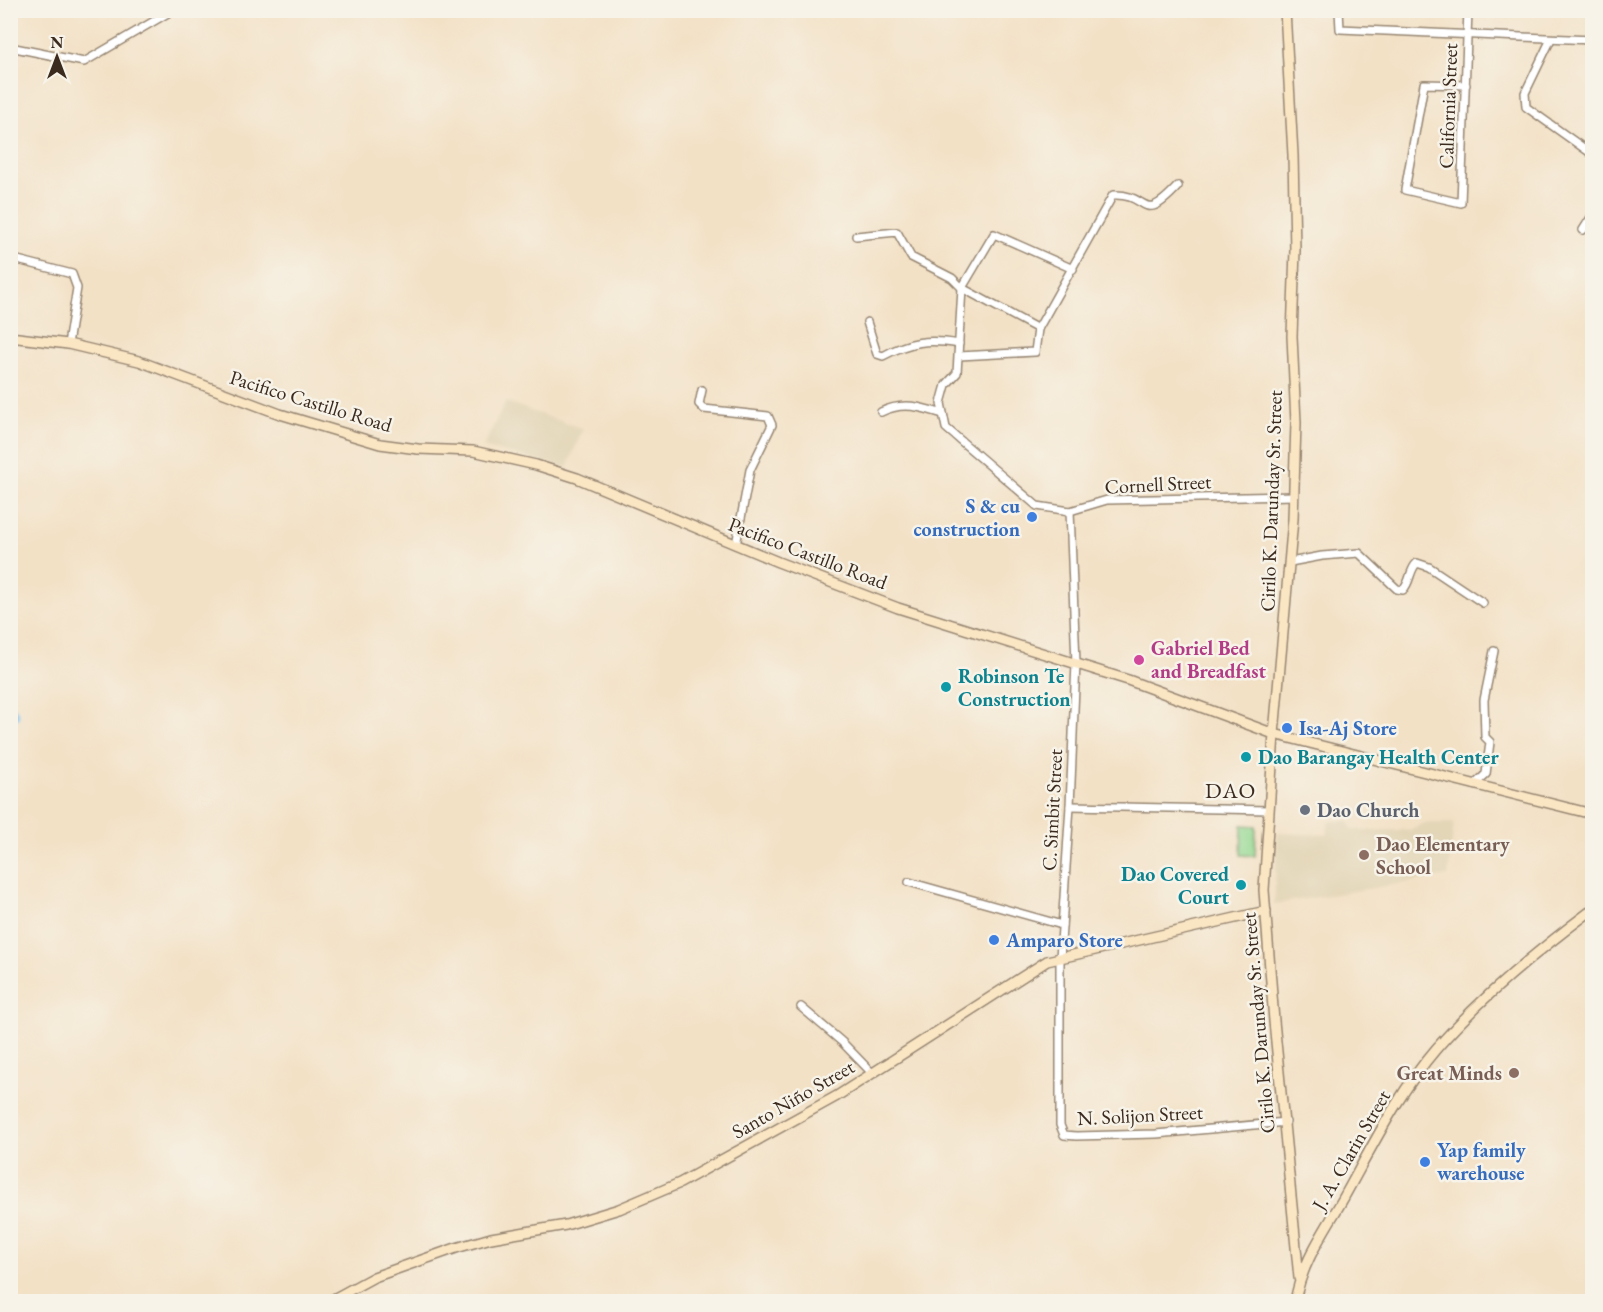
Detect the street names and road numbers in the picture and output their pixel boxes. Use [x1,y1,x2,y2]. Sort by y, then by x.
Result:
street label: California Street [1433,42,1463,169]
street label: Pacifico Castillo Road [227,364,396,438]
street label: Cirilo K. Darunday Sr. Street [1254,389,1288,612]
street label: Cornell Street [1104,468,1213,500]
street label: Pacifico Castillo Road [725,511,892,596]
street label: C. Simbit Street [1036,748,1068,872]
street label: Cirilo K. Darunday Sr. Street [1235,911,1281,1135]
street label: Santo Niño Street [727,1053,860,1145]
street label: J. A. Clarin Street [1305,1084,1396,1217]
street label: N. Solijon Street [1076,1099,1204,1131]

